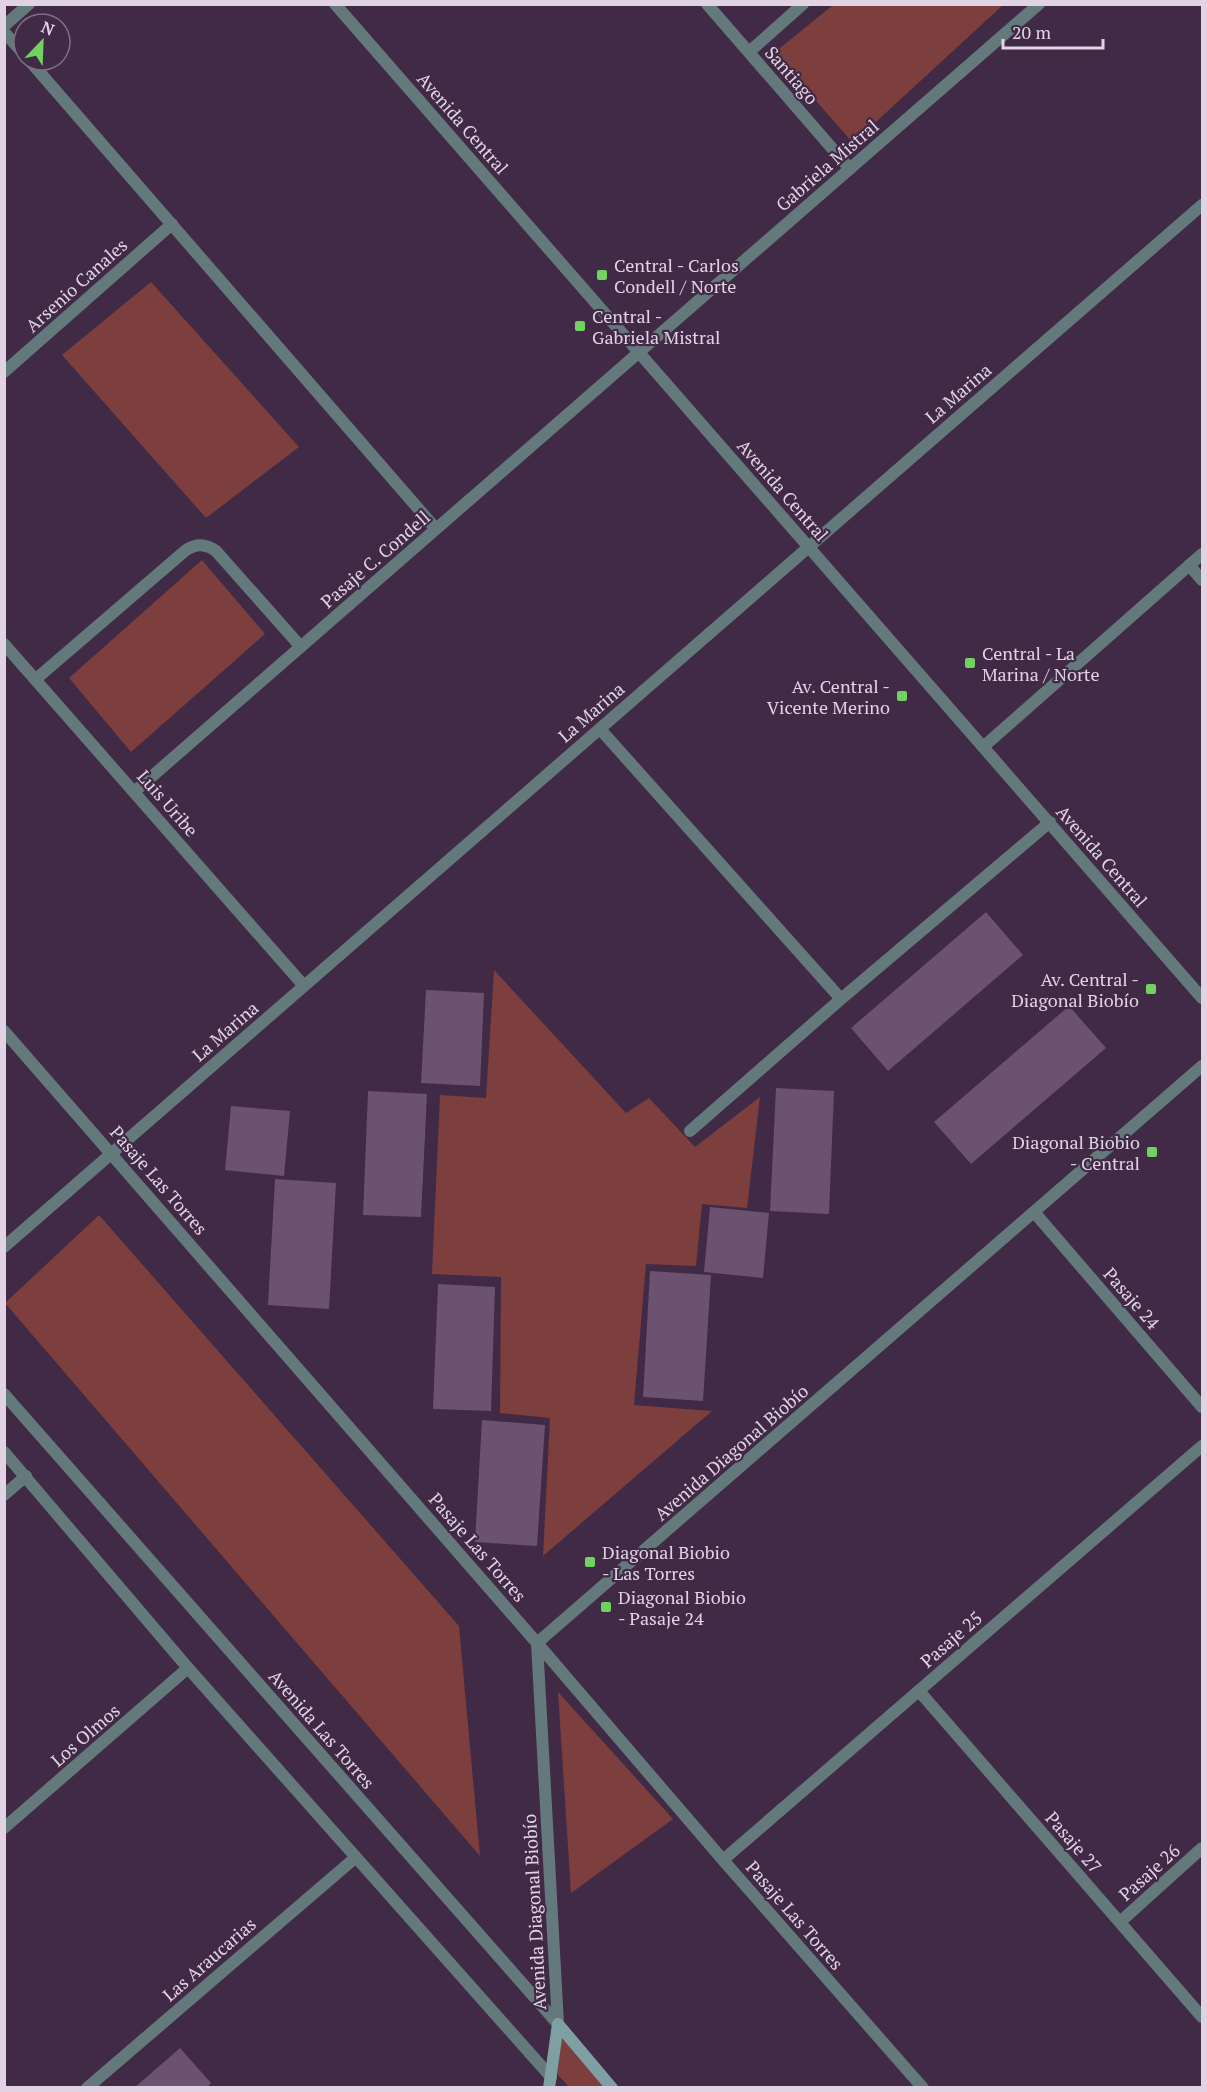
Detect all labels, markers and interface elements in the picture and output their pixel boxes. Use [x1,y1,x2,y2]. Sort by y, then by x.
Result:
north arrow [12,12,72,72]
scale bar [1003,12,1104,50]
text: N [38,16,58,41]
text: 20 m [1012,20,1052,44]
street label: Santiago [760,41,824,109]
street label: Avenida Central [412,67,514,179]
street label: Gabriela Mistral [771,114,883,216]
street label: Arsenio Canales [20,233,132,337]
place label: Central - Carlos Condell / Norte [614,253,739,298]
marker: Central - Carlos Condell / Norte [595,268,609,282]
place label: Central - Gabriela Mistral [592,304,720,349]
marker: Central - Gabriela Mistral [573,319,587,333]
street label: La Marina [920,358,996,428]
street label: Avenida Central [732,434,834,546]
street label: Pasaje C. Condell [315,505,435,613]
place label: Central - La Marina / Norte [982,641,1100,686]
marker: Central - La Marina / Norte [963,656,977,670]
place label: Av. Central - Vicente Merino [767,674,890,719]
street label: La Marina [553,677,629,747]
marker: Av. Central - Vicente Merino [895,689,909,703]
street label: Luis Uribe [132,765,204,841]
street label: Avenida Central [1051,800,1153,912]
place label: Av. Central - Diagonal Biobío [1011,967,1139,1012]
marker: Av. Central - Diagonal Biobío [1144,982,1158,996]
street label: La Marina [187,996,263,1066]
street label: Pasaje Las Torres [105,1120,213,1240]
place label: Diagonal Biobio - Central [1012,1130,1140,1175]
marker: Diagonal Biobio - Central [1145,1145,1159,1159]
street label: Pasaje 24 [1099,1262,1166,1334]
street label: Avenida Diagonal Biobío [649,1379,813,1525]
street label: Pasaje Las Torres [424,1487,532,1607]
place label: Diagonal Biobio - Las Torres [602,1540,730,1585]
marker: Diagonal Biobio - Las Torres [583,1555,597,1569]
place label: Diagonal Biobio - Pasaje 24 [618,1585,746,1630]
marker: Diagonal Biobio - Pasaje 24 [599,1600,613,1614]
street label: Pasaje 25 [915,1606,987,1672]
street label: Avenida Las Torres [264,1664,380,1794]
street label: Los Olmos [45,1698,125,1772]
street label: Pasaje 27 [1041,1806,1107,1878]
street label: Avenida Diagonal Biobío [517,1813,551,2011]
street label: Pasaje 26 [1113,1838,1185,1906]
street label: Pasaje Las Torres [741,1855,849,1975]
street label: Las Araucarias [157,1912,261,2006]

